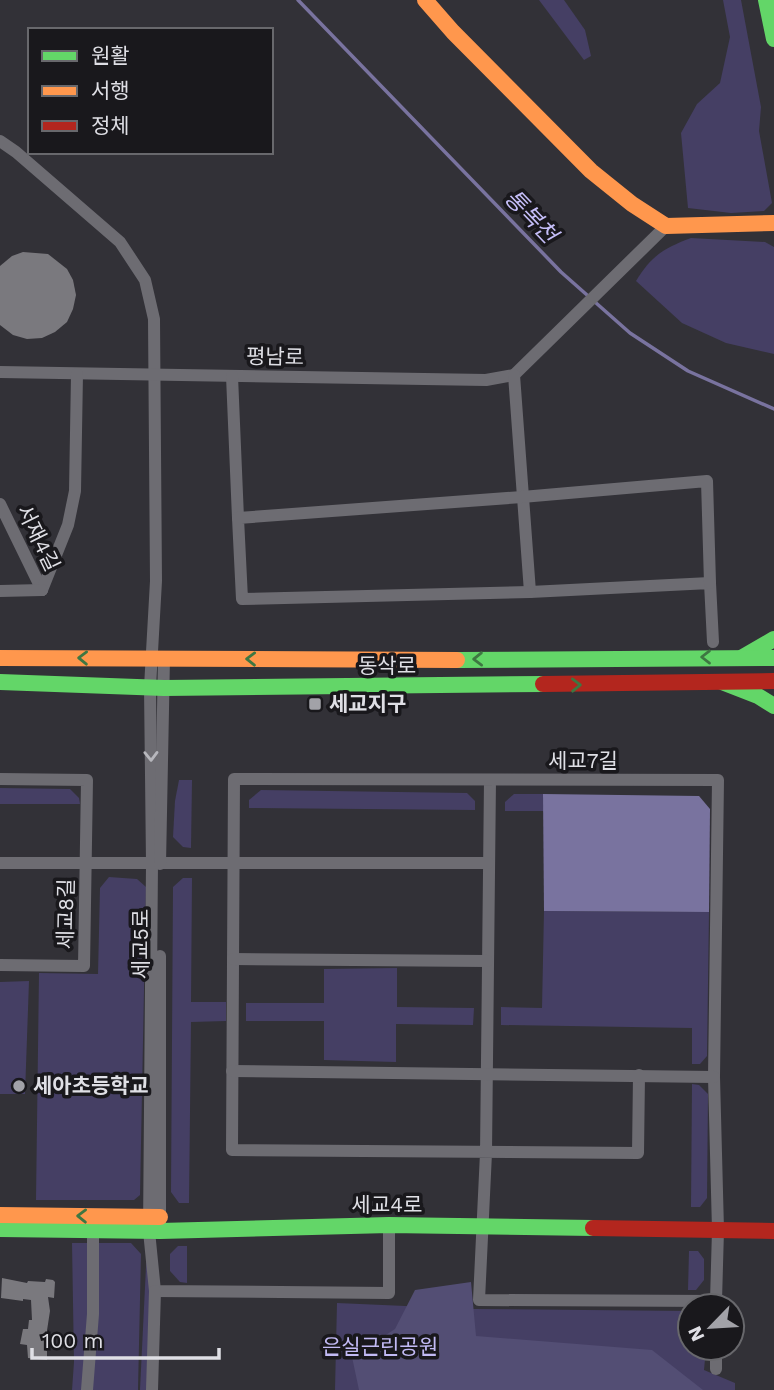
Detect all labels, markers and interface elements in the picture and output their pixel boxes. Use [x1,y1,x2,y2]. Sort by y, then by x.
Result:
legend [28,28,273,154]
text: 원활 [91,43,130,68]
text: 서행 [91,78,130,103]
text: 정체 [91,113,130,138]
water label: 통복천 [499,184,564,251]
street label: 평남로 [246,343,304,370]
street label: 서재4길 [12,500,65,575]
one-way arrow [700,649,711,665]
one-way arrow [78,651,89,666]
one-way arrow [245,651,256,667]
one-way arrow [473,651,483,667]
street label: 동삭로 [358,653,416,678]
one-way arrow [571,677,581,693]
place label: 세교지구 [329,691,406,716]
marker: 세교지구 [307,696,323,712]
street label: 세교7길 [548,748,618,773]
one-way arrow [143,751,159,761]
street label: 세교8길 [52,878,79,950]
street label: 세교5로 [128,909,153,979]
place label: 세아초등학교 [33,1073,149,1098]
marker: 세아초등학교 [11,1078,27,1094]
street label: 세교4로 [352,1192,422,1217]
one-way arrow [76,1208,87,1224]
north arrow [676,1292,746,1362]
scale bar [32,1316,219,1360]
text: N [683,1323,709,1345]
text: 100 m [42,1328,104,1353]
park label: 은실근린공원 [322,1334,438,1359]

